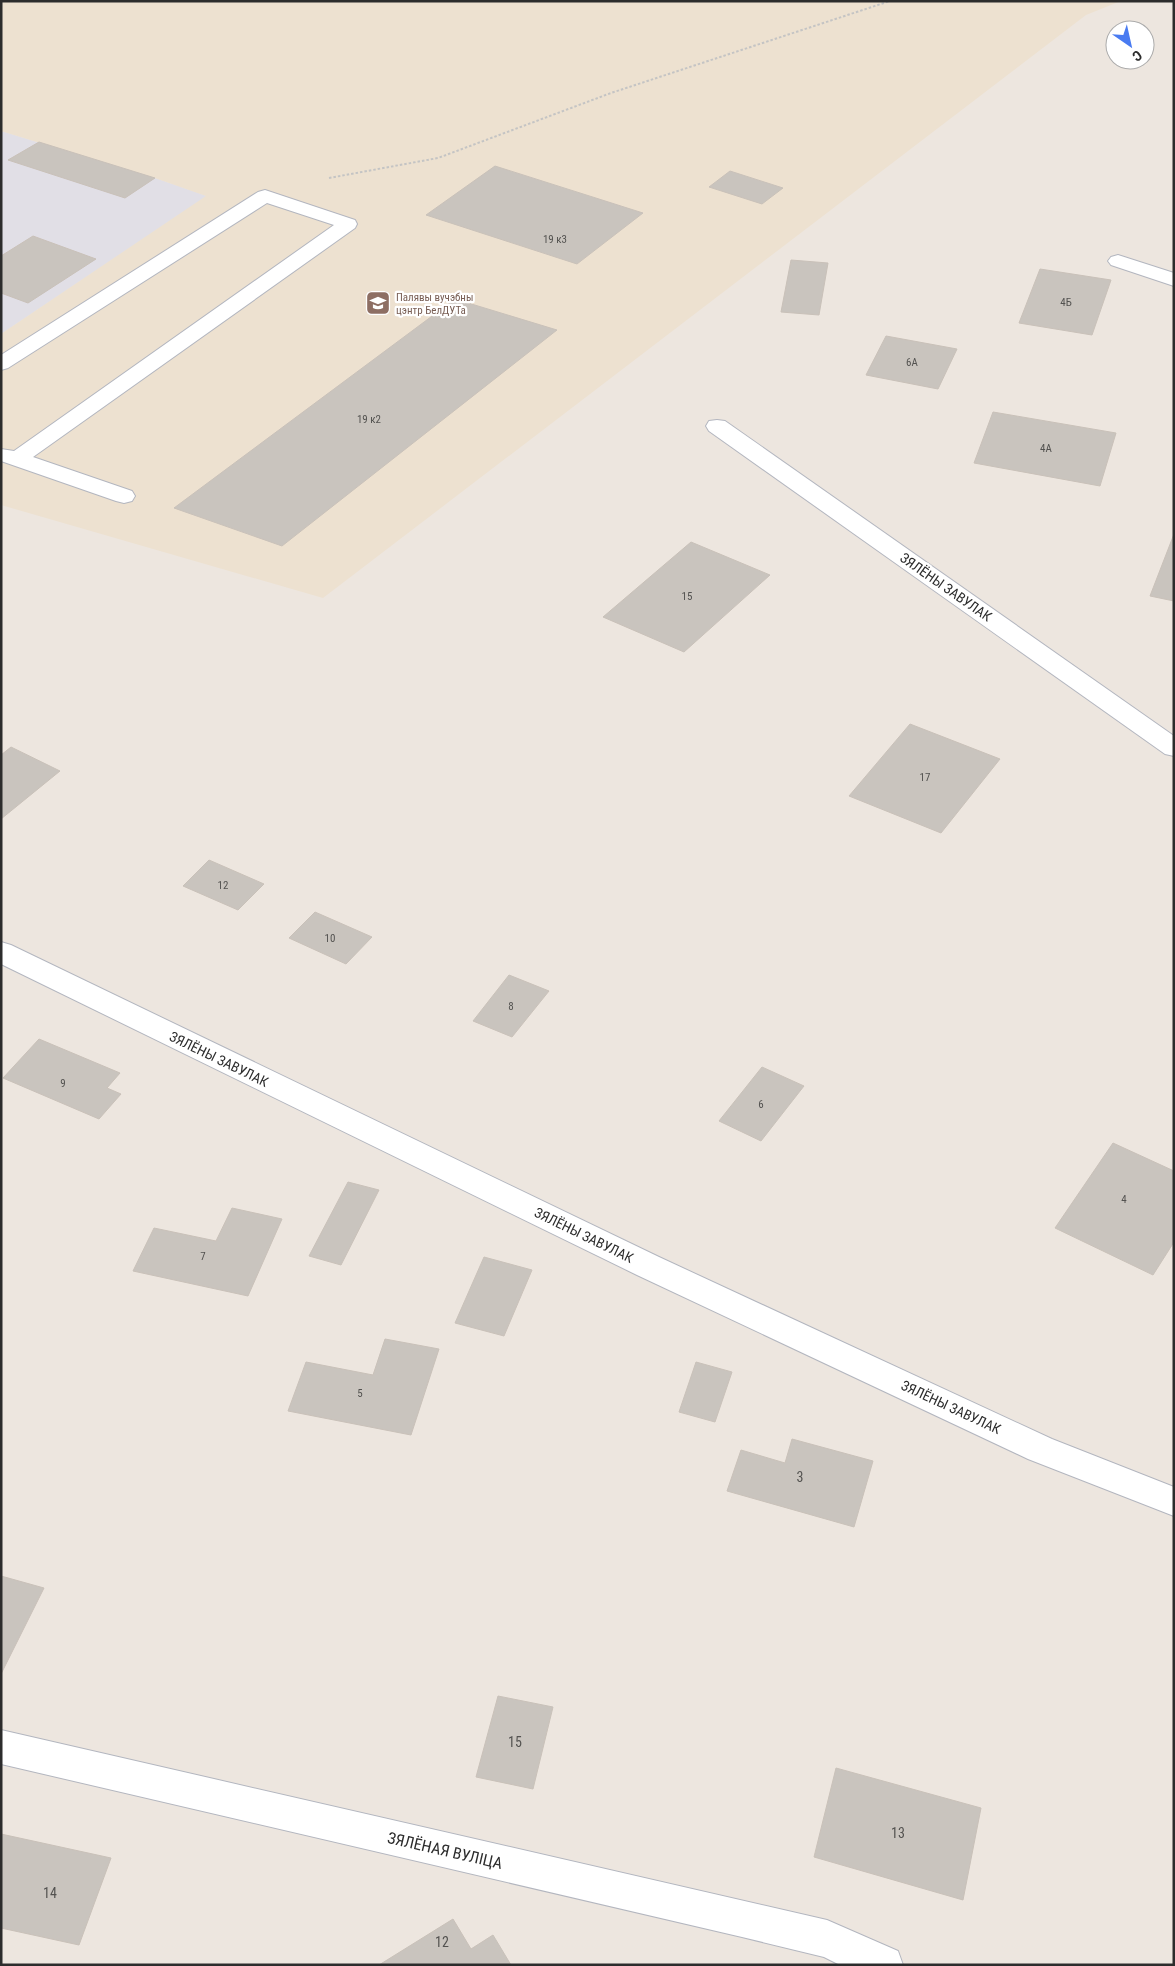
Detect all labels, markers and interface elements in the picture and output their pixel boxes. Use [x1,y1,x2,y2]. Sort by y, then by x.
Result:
north arrow [1105,20,1155,70]
text: С [1129,47,1145,65]
house number: 19 к3 [543,233,567,246]
school or university icon: Палявы вучэбны цэнтр БелДУТа [365,290,391,316]
place label: Палявы вучэбны цэнтр БелДУТа [396,291,473,317]
house number: 4Б [1060,296,1072,309]
house number: 6А [906,356,919,369]
house number: 19 к2 [357,413,381,426]
house number: 4А [1040,442,1053,455]
street label: ЗЯЛЁНЫ ЗАВУЛАК [897,549,995,625]
house number: 15 [682,590,692,603]
house number: 17 [920,771,930,784]
house number: 12 [218,879,228,892]
house number: 10 [325,932,335,945]
house number: 8 [508,1000,514,1013]
street label: ЗЯЛЁНЫ ЗАВУЛАК [167,1028,271,1090]
house number: 9 [60,1077,66,1090]
house number: 6 [758,1098,764,1111]
house number: 4 [1121,1193,1127,1206]
street label: ЗЯЛЁНЫ ЗАВУЛАК [532,1204,636,1266]
house number: 7 [200,1250,206,1263]
street label: ЗЯЛЁНЫ ЗАВУЛАК [899,1377,1003,1437]
house number: 5 [357,1387,363,1400]
house number: 3 [797,1469,803,1485]
house number: 15 [508,1734,522,1750]
house number: 13 [891,1825,905,1841]
street label: ЗЯЛЁНАЯ ВУЛІЦА [386,1828,504,1873]
house number: 14 [43,1885,57,1901]
house number: 12 [435,1934,449,1950]

